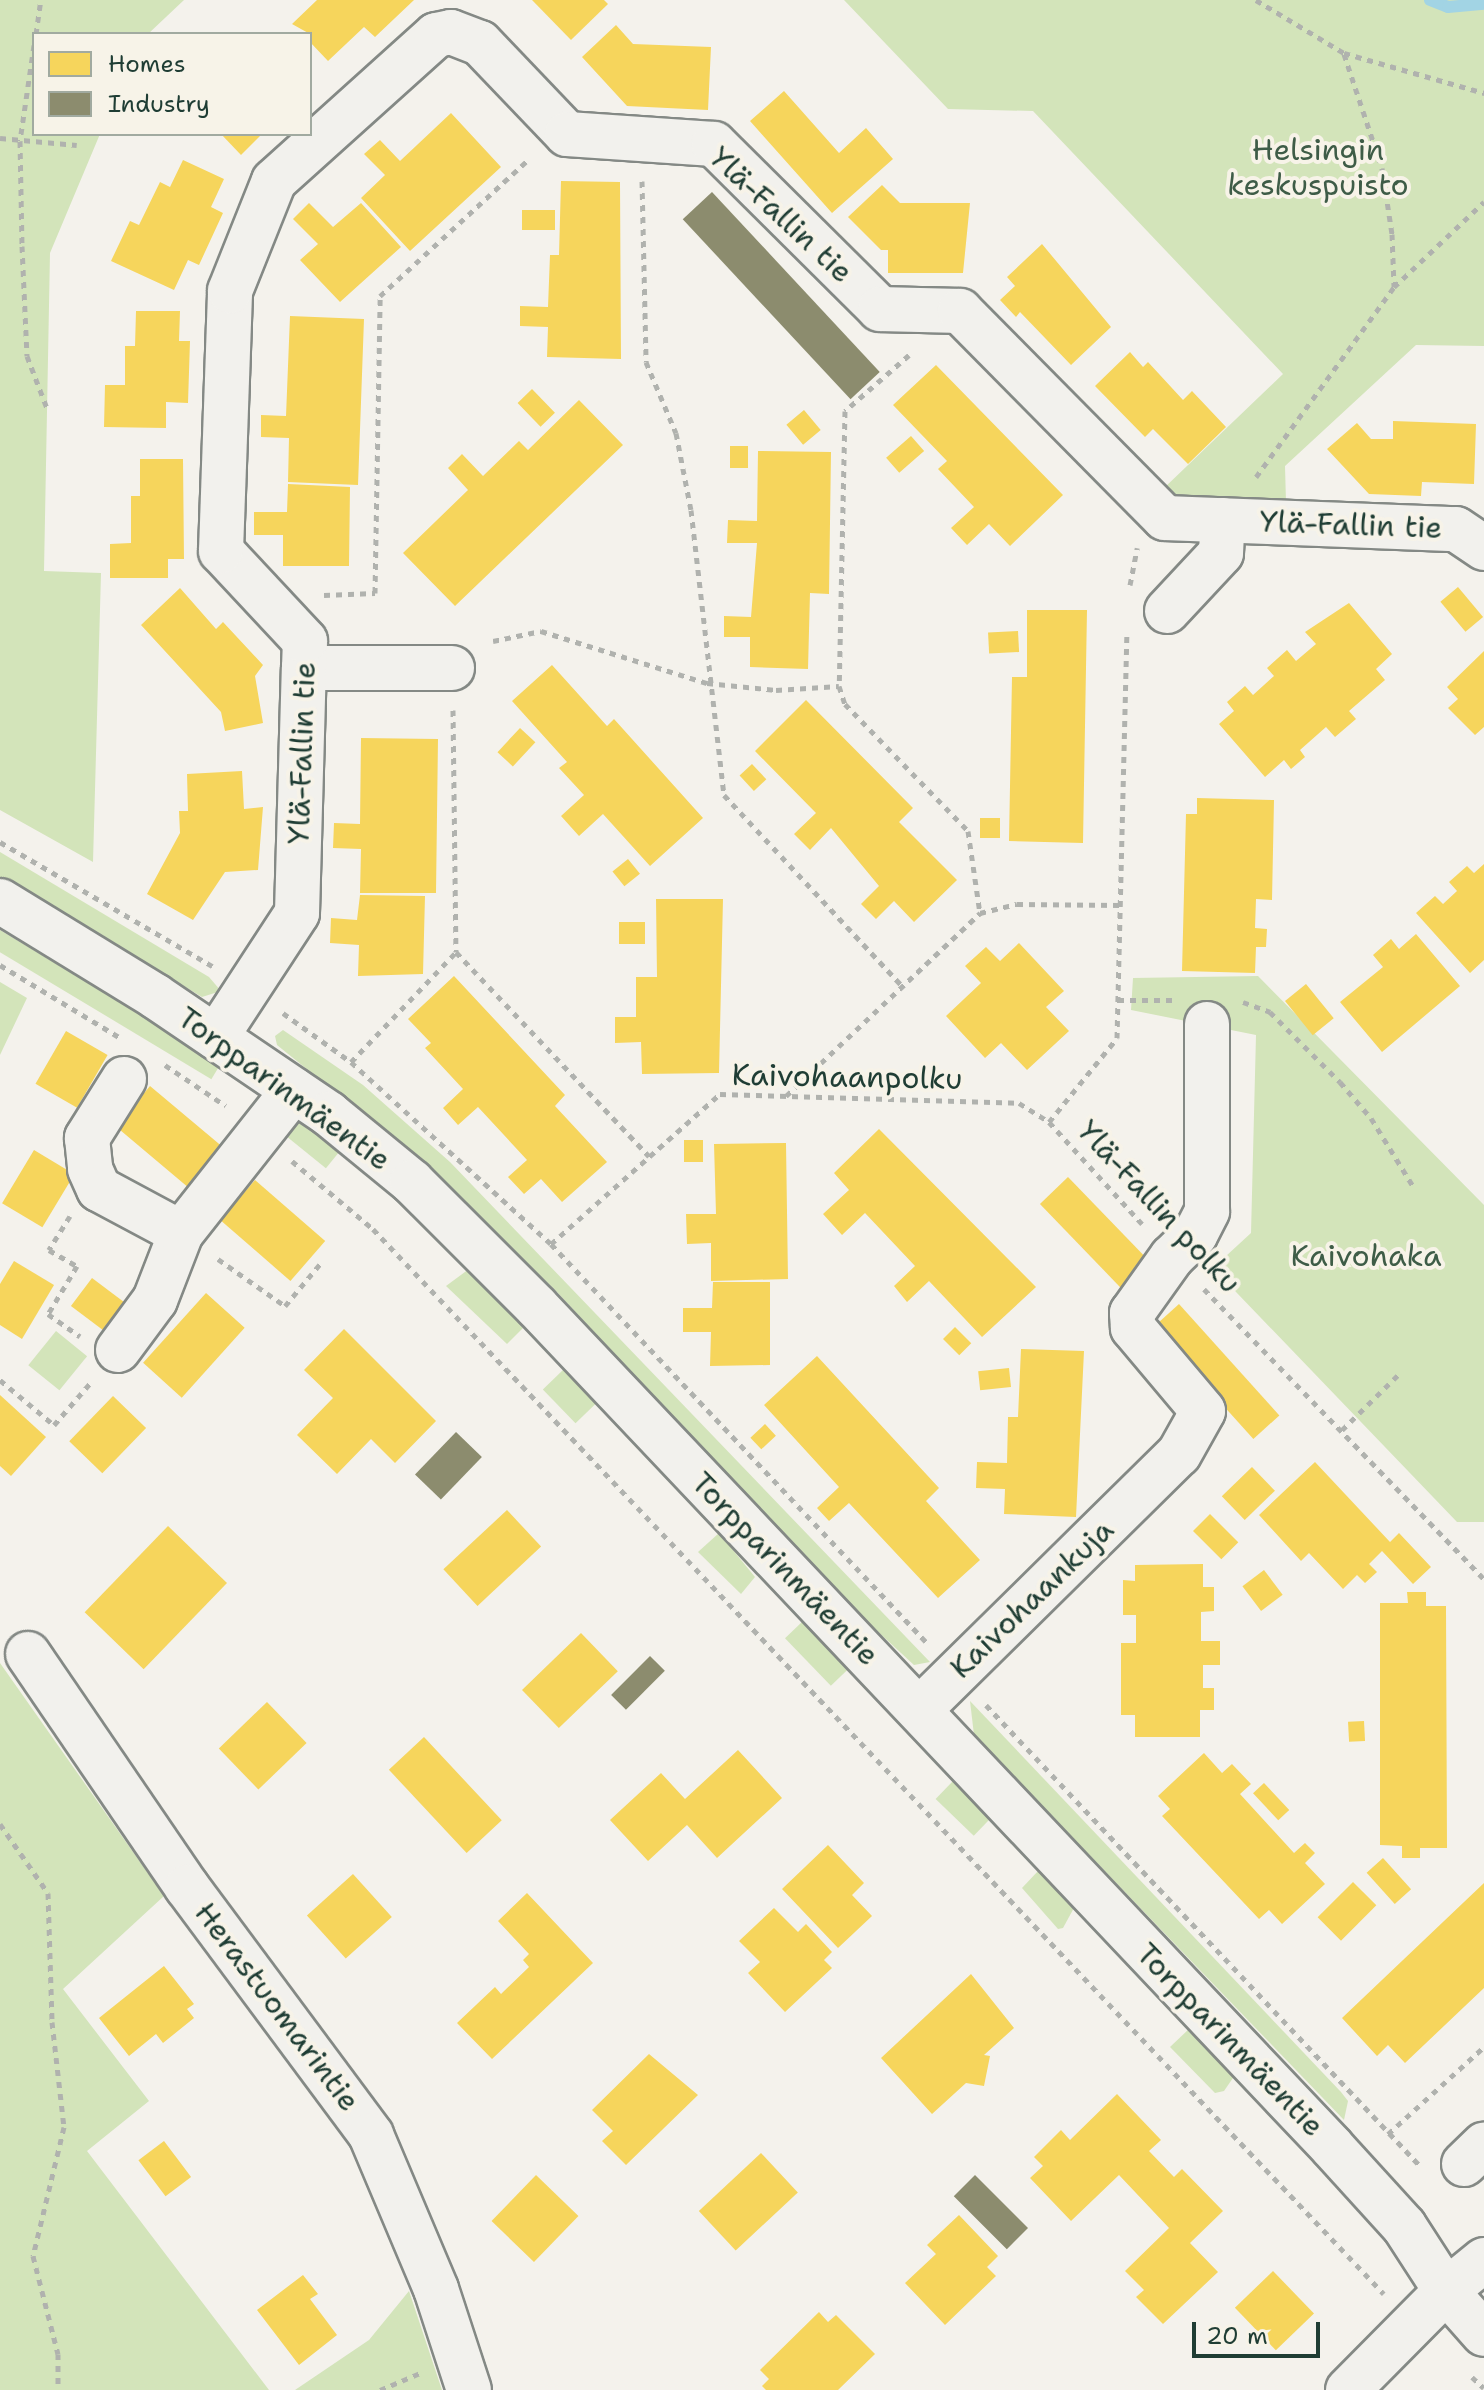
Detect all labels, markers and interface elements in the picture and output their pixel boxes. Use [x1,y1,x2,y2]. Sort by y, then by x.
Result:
legend [32,32,312,136]
text: Homes [108,48,186,80]
text: Industry [108,88,210,120]
park label: Helsingin keskuspuisto [1227,132,1409,202]
street label: Ylä-Fallin tie [702,140,860,290]
street label: Ylä-Fallin tie [1259,504,1443,546]
street label: Ylä-Fallin tie [281,661,323,845]
street label: Torpparinmäentie [170,1000,398,1178]
street label: Kaivohaanpolku [731,1057,963,1097]
street label: Ylä-Fallin polku [1070,1113,1248,1301]
park label: Kaivohaka [1290,1238,1442,1274]
street label: Torpparinmäentie [684,1465,886,1673]
street label: Kaivohaankuja [943,1512,1121,1686]
street label: Herastuomarintie [187,1896,367,2118]
street label: Torpparinmäentie [1129,1936,1331,2144]
scale bar [1196,2306,1324,2356]
text: 20 m [1206,2320,1268,2352]

